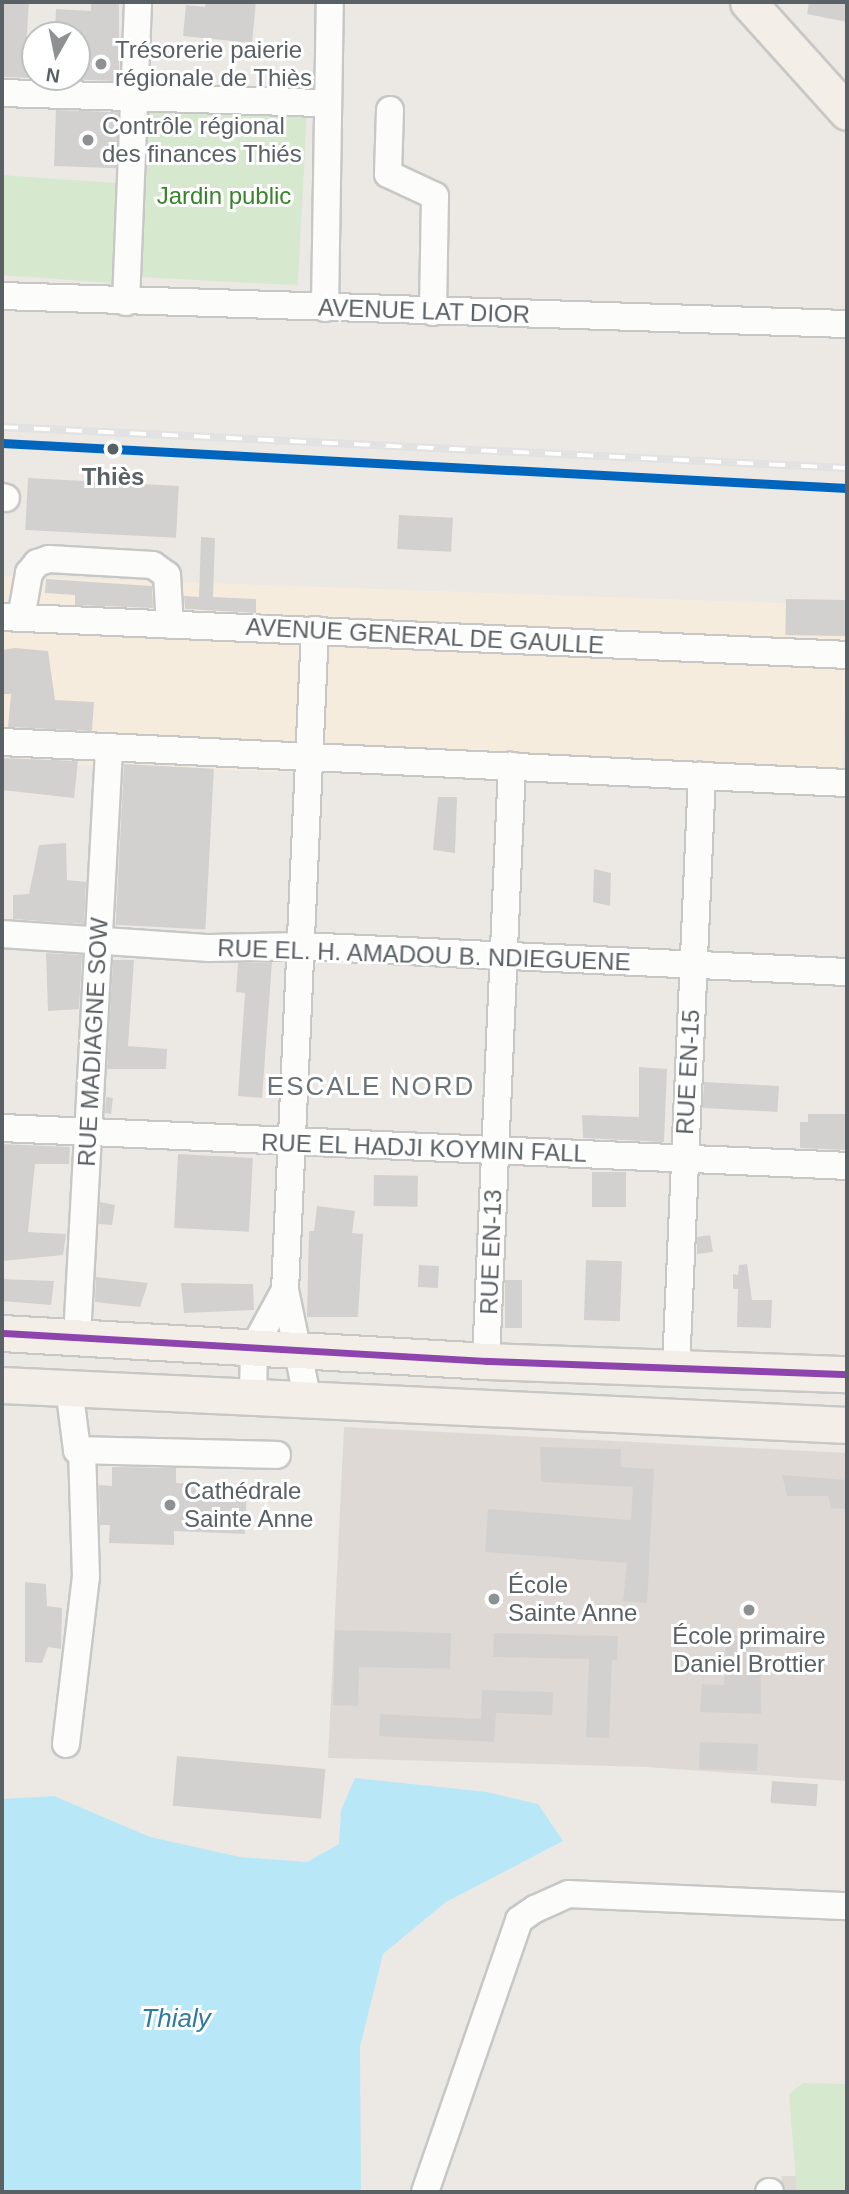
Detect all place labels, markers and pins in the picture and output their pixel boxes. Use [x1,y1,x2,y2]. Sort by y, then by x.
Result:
place label: Trésorerie paierie régionale de Thiès [115,36,312,92]
marker: Trésorerie paierie régionale de Thiès [93,56,109,72]
place label: Contrôle régional des finances Thiés [102,112,302,168]
marker: Contrôle régional des finances Thiés [80,132,96,148]
marker: Thiès [102,438,124,460]
place label: Thiès [82,463,144,491]
place label: Cathédrale Sainte Anne [184,1477,315,1533]
marker: Cathédrale Sainte Anne [162,1497,178,1513]
place label: École Sainte Anne [508,1571,639,1627]
marker: École Sainte Anne [486,1591,502,1607]
marker: École primaire Daniel Brottier [741,1602,757,1618]
place label: École primaire Daniel Brottier [672,1622,826,1678]

